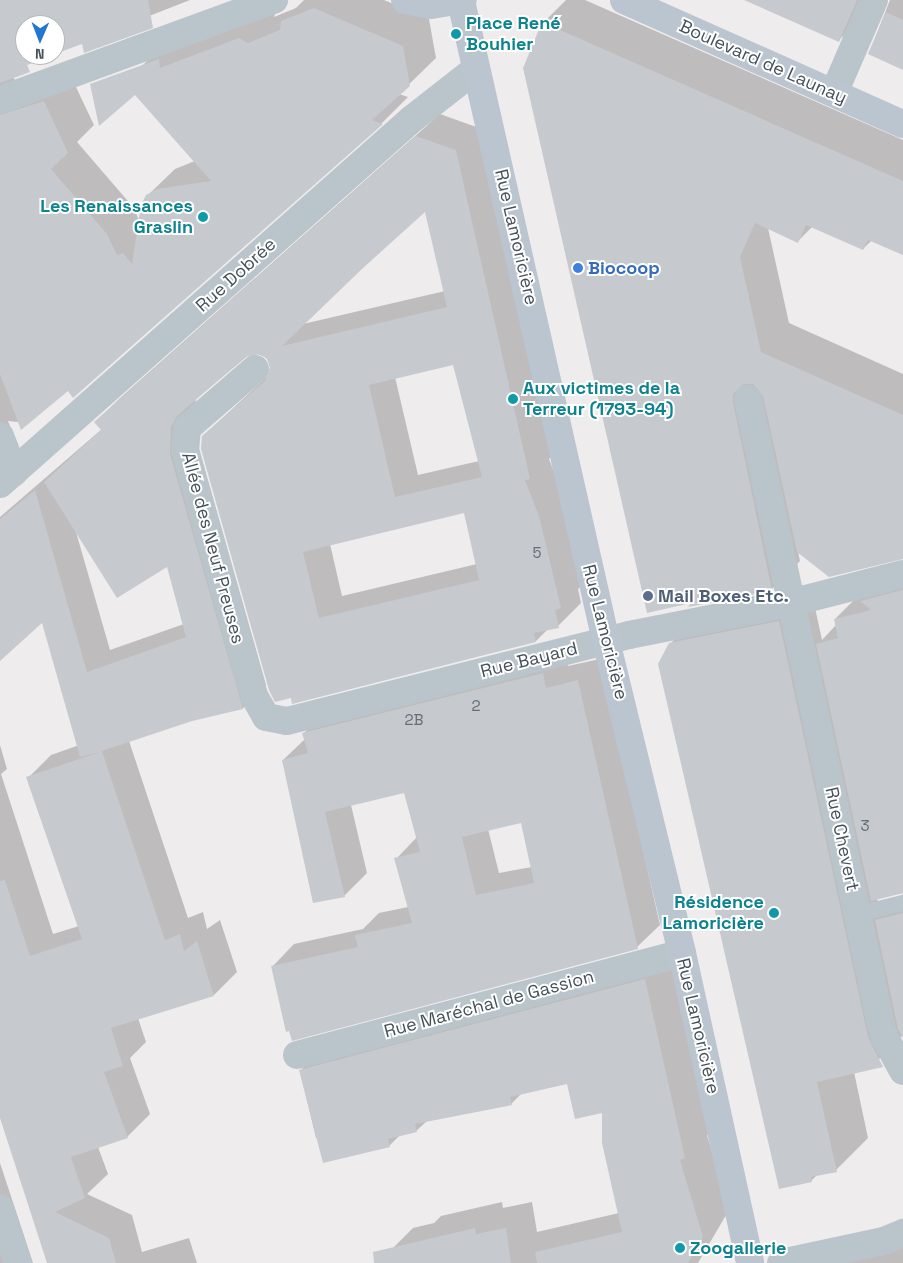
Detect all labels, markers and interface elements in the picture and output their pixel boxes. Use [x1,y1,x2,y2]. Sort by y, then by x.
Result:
place label: Place René Bouhier [466,13,561,56]
north arrow [15,15,65,65]
street label: Boulevard de Launay [676,15,850,109]
marker: Place René Bouhier [450,28,462,40]
text: N [35,45,45,63]
street label: Rue Lamoricière [490,167,542,307]
place label: Les Renaissances Graslin [40,196,193,238]
marker: Les Renaissances Graslin [197,211,209,223]
street label: Rue Dobrée [192,233,280,317]
place label: Biocoop [588,257,660,279]
marker: Biocoop [572,262,584,274]
place label: Aux victimes de la Terreur (1793-94) [523,378,680,420]
marker: Aux victimes de la Terreur (1793-94) [507,393,519,405]
street label: Allée des Neuf Preuses [177,450,249,646]
house number: 5 [533,544,541,562]
street label: Rue Lamoricière [578,562,632,702]
place label: Mail Boxes Etc. [658,585,789,607]
marker: Mail Boxes Etc. [642,590,654,602]
street label: Rue Bayard [478,638,580,682]
house number: 2 [471,697,481,715]
house number: 2B [405,711,423,729]
street label: Rue Chevert [820,785,864,893]
house number: 3 [860,817,870,835]
place label: Résidence Lamoricière [663,892,764,934]
marker: Résidence Lamoricière [768,907,780,919]
street label: Rue Lamoricière [672,956,724,1096]
street label: Rue Maréchal de Gassion [382,966,596,1042]
place label: Zoogallerie [690,1237,786,1259]
marker: Zoogallerie [674,1242,686,1254]

